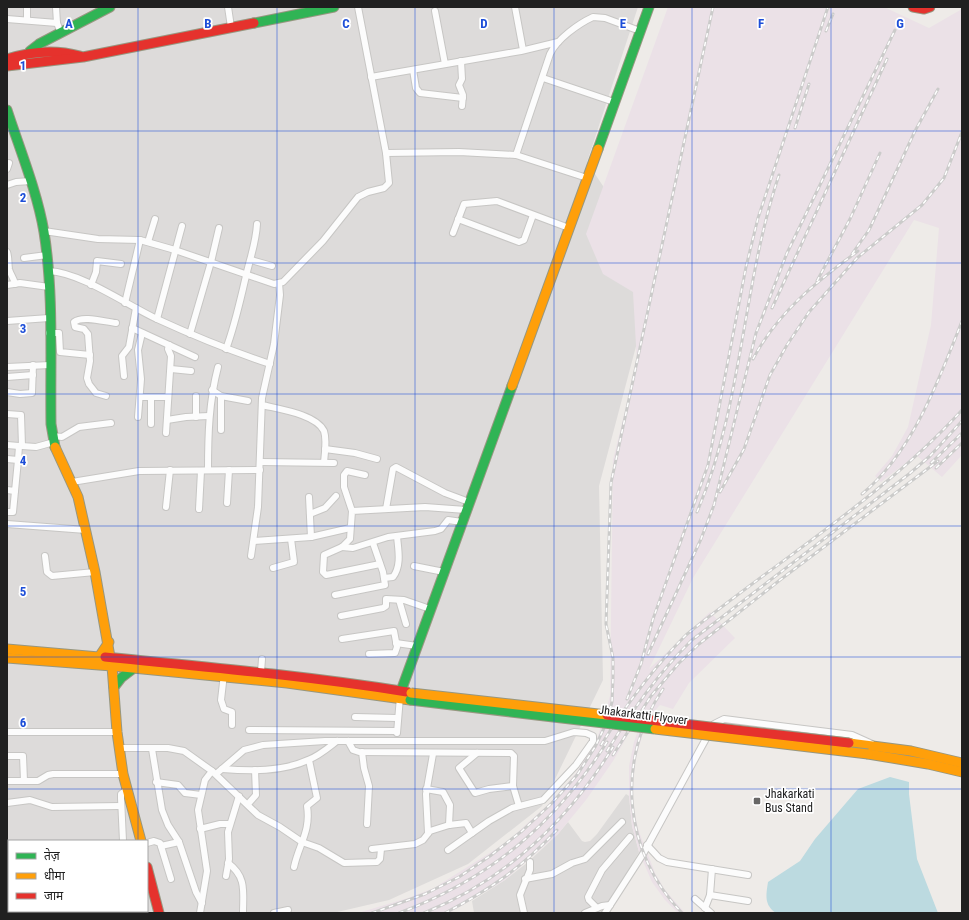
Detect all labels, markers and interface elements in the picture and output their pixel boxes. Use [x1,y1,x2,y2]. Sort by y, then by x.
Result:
text: A [65,16,73,31]
text: B [204,16,212,31]
text: C [342,16,350,31]
text: D [480,16,488,31]
text: E [620,16,627,31]
text: F [758,16,764,31]
text: G [896,16,904,31]
text: 1 [20,58,26,73]
text: 2 [20,190,27,205]
text: 3 [20,321,26,336]
text: 4 [20,453,27,468]
text: 5 [20,584,27,599]
street label: Jhakarkatti Flyover [598,703,689,727]
text: 6 [20,715,27,730]
place label: Jhakarkati Bus Stand [765,787,815,815]
marker: Jhakarkati Bus Stand [752,796,762,806]
legend [8,840,148,912]
text: तेज़ [44,848,61,863]
text: धीमा [44,868,66,883]
text: जाम [44,889,64,903]

